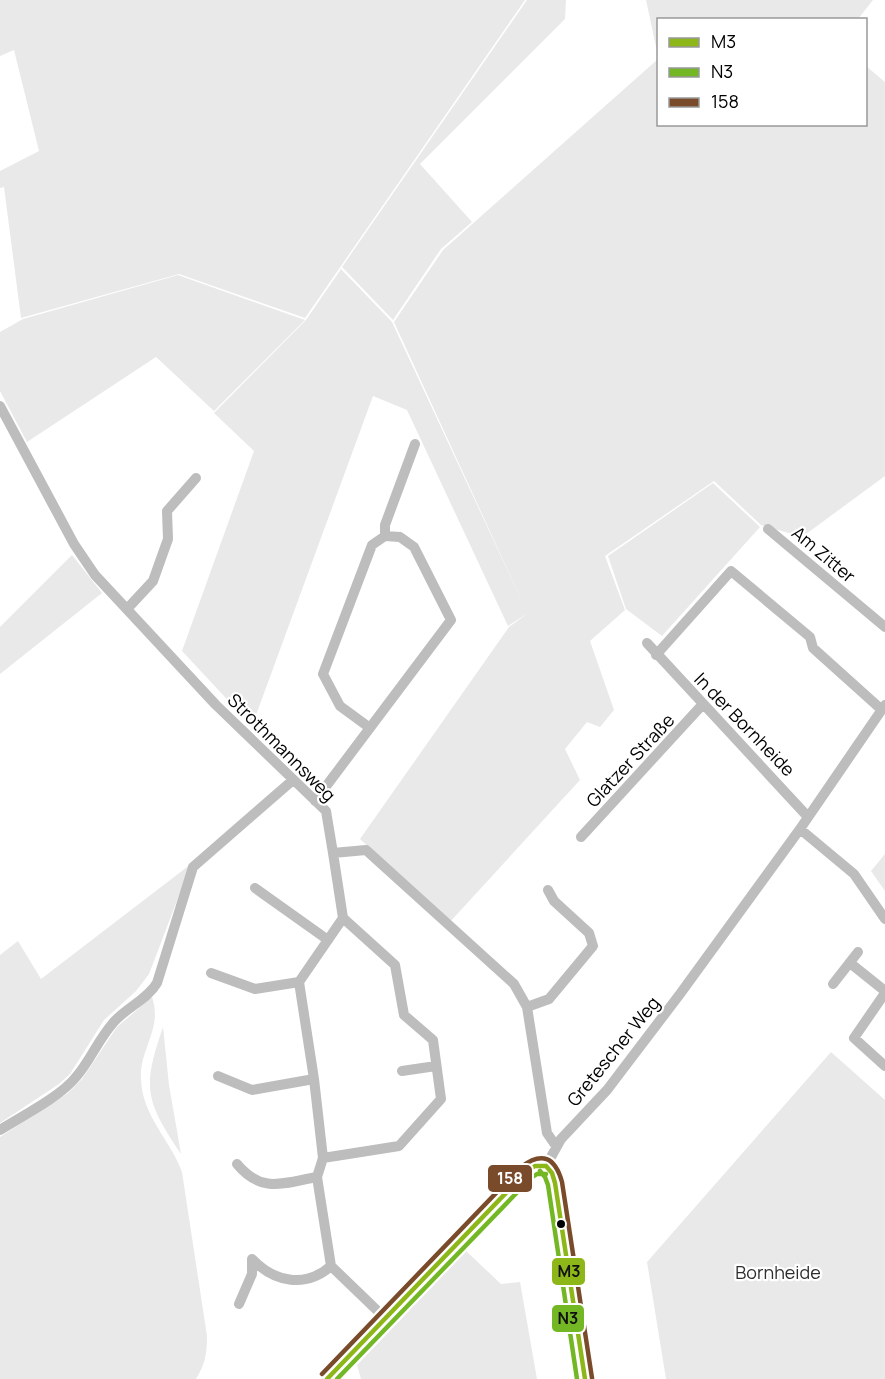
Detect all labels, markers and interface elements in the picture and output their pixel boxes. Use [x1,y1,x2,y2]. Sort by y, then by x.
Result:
legend [657,18,867,126]
text: M3 [711,29,736,53]
text: N3 [711,59,733,83]
text: 158 [711,89,739,113]
street label: Am Zitter [787,520,861,588]
street label: In der Bornheide [689,667,801,781]
street label: Strothmannsweg [223,688,341,806]
street label: Glatzer Straße [581,708,679,812]
street label: Gretescher Weg [561,991,665,1111]
line badge: 158 [487,1164,533,1193]
text: 158 [497,1167,523,1189]
unlabelled marker [555,1218,567,1230]
line badge: M3 [551,1257,586,1286]
text: M3 [558,1260,580,1282]
park label: Bornheide [735,1260,821,1284]
line badge: N3 [551,1304,585,1333]
text: N3 [558,1307,578,1329]

